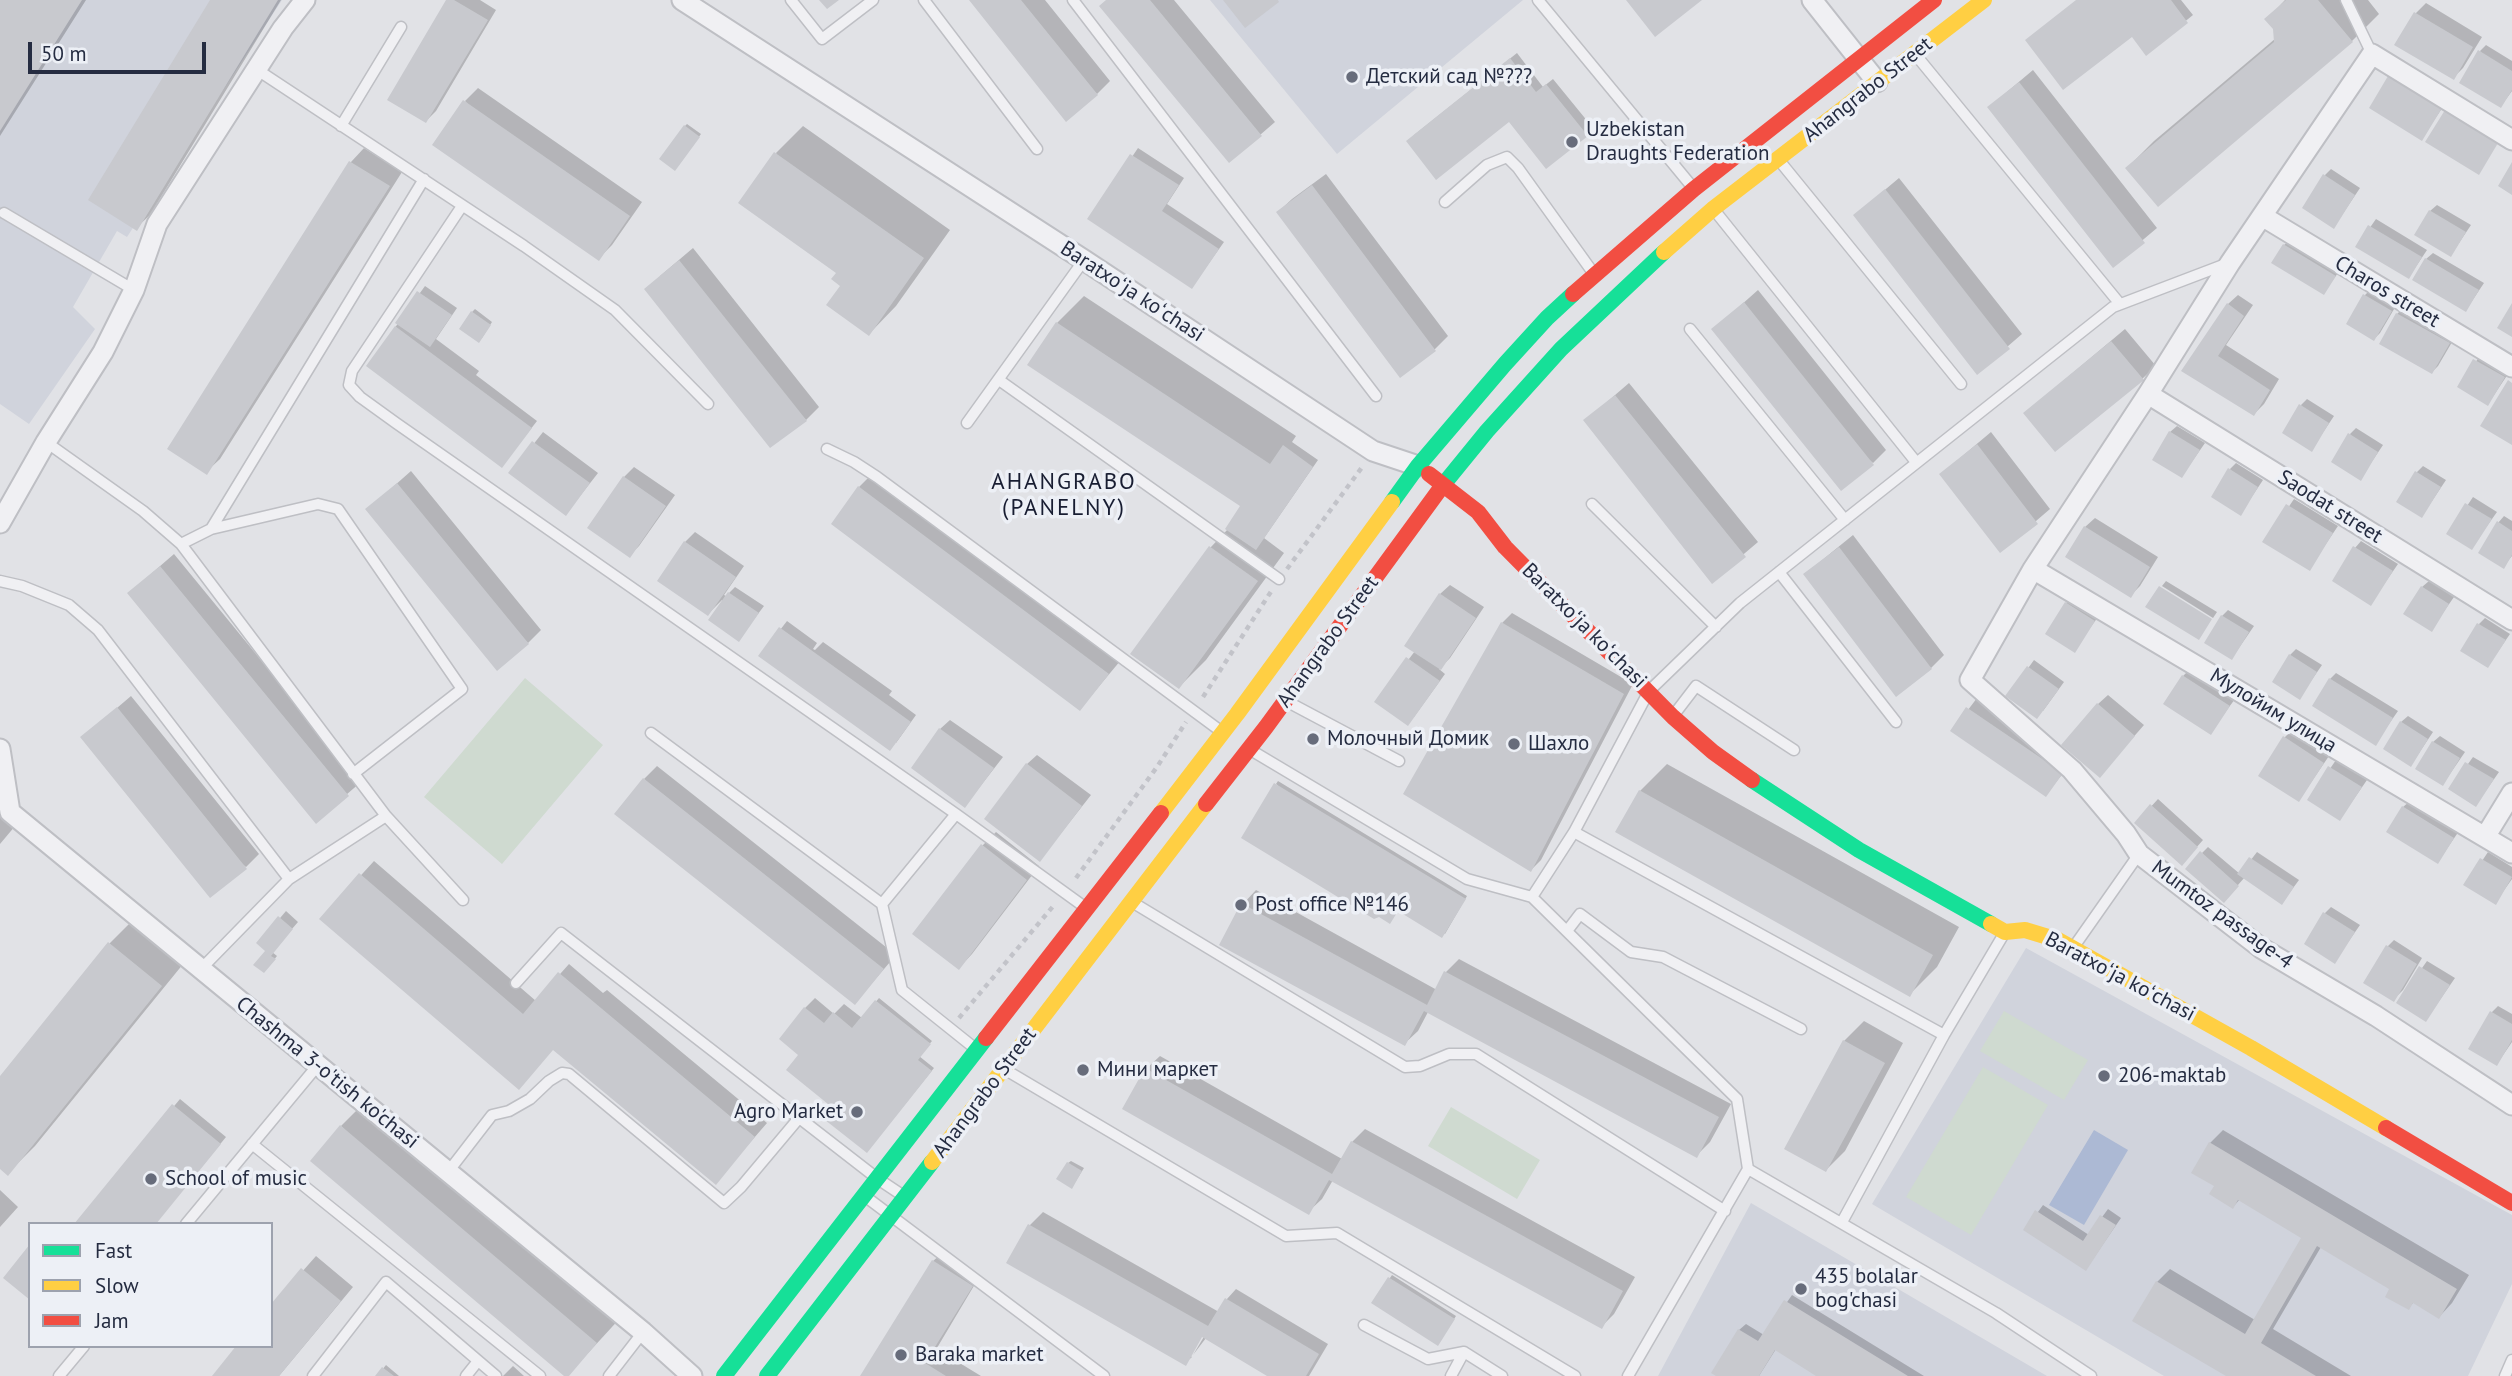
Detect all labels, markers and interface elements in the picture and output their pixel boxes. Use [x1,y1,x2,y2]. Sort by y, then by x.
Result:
scale bar [32,28,210,72]
street label: Ahangrabo Street [1799,32,1937,148]
text: 50 m [41,40,87,67]
place label: Детский сад №??? [1366,64,1532,90]
marker: Детский сад №??? [1344,69,1360,85]
place label: Uzbekistan Draughts Federation [1586,117,1769,167]
marker: Uzbekistan Draughts Federation [1564,134,1580,150]
street label: Baratxoʻja koʻchasi [1055,236,1209,348]
street label: Charos street [2330,251,2444,333]
street label: Saodat street [2273,465,2387,549]
district label: AHANGRABO (PANELNY) [992,468,1136,522]
street label: Baratxoʻja koʻchasi [1516,558,1652,694]
street label: Ahangrabo Street [1272,571,1384,713]
street label: Мулойим улица [2205,663,2341,759]
place label: Молочный Домик [1327,726,1489,752]
marker: Молочный Домик [1305,731,1321,747]
place label: Шахло [1528,731,1589,757]
marker: Шахло [1506,736,1522,752]
street label: Mumtoz passage-4 [2146,855,2298,975]
place label: Post office №146 [1255,892,1409,918]
marker: Post office №146 [1233,897,1249,913]
street label: Baratxoʻja koʻchasi [2041,927,2199,1027]
street label: Chashma 3-o'tish ko'chasi [230,991,424,1155]
street label: Ahangrabo Street [928,1023,1042,1163]
place label: Мини маркет [1097,1057,1218,1083]
marker: Мини маркет [1075,1062,1091,1078]
place label: 206-maktab [2118,1063,2226,1089]
marker: 206-maktab [2096,1068,2112,1084]
place label: Agro Market [734,1099,843,1125]
marker: Agro Market [849,1104,865,1120]
place label: School of music [165,1166,307,1192]
marker: School of music [143,1171,159,1187]
legend [28,1222,273,1348]
text: Fast [95,1237,132,1264]
place label: 435 bolalar bog'chasi [1815,1264,1918,1314]
text: Slow [95,1272,139,1299]
marker: 435 bolalar bog'chasi [1793,1281,1809,1297]
text: Jam [95,1307,129,1334]
place label: Baraka market [915,1342,1044,1368]
marker: Baraka market [893,1347,909,1363]

